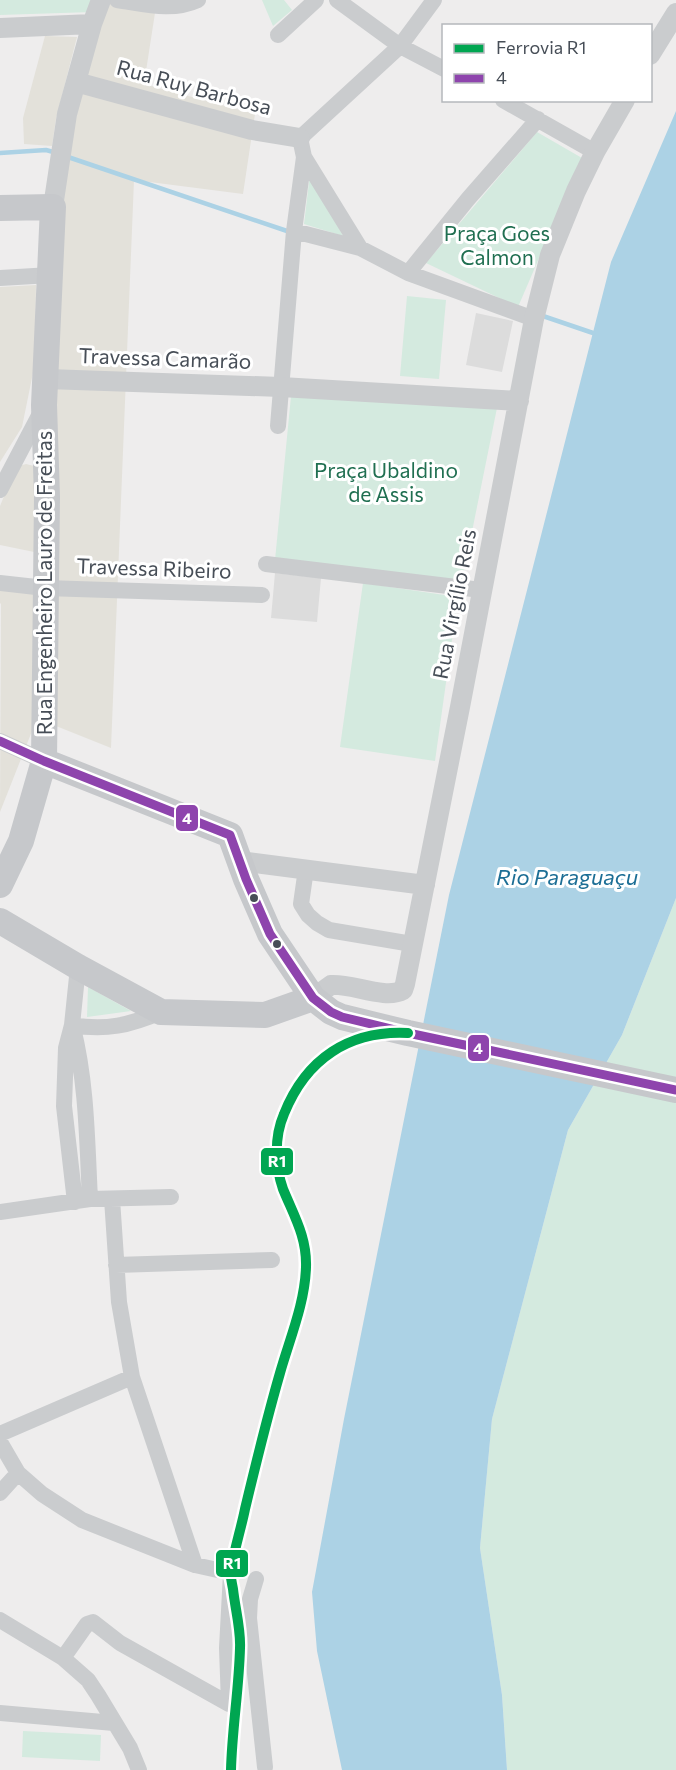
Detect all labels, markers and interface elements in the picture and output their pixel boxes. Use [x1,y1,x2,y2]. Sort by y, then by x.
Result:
legend [442,24,652,102]
text: Ferrovia R1 [496,36,586,58]
street label: Rua Ruy Barbosa [114,54,275,119]
text: 4 [496,66,507,88]
park label: Praça Goes Calmon [444,220,550,269]
street label: Travessa Camarão [78,342,252,373]
street label: Rua Engenheiro Lauro de Freitas [31,431,56,735]
park label: Praça Ubaldino de Assis [314,457,458,506]
street label: Rua Virgílio Reis [427,527,480,681]
street label: Travessa Ribeiro [76,552,232,583]
line badge: 4 [175,804,199,832]
text: 4 [182,808,192,827]
water label: Rio Paraguaçu [496,863,638,890]
unlabelled marker [248,892,260,904]
unlabelled marker [271,938,283,950]
line badge: 4 [467,1034,490,1062]
text: 4 [473,1038,483,1057]
line badge: R1 [260,1147,294,1176]
text: R1 [268,1151,286,1170]
line badge: R1 [215,1549,249,1578]
text: R1 [223,1553,241,1572]

